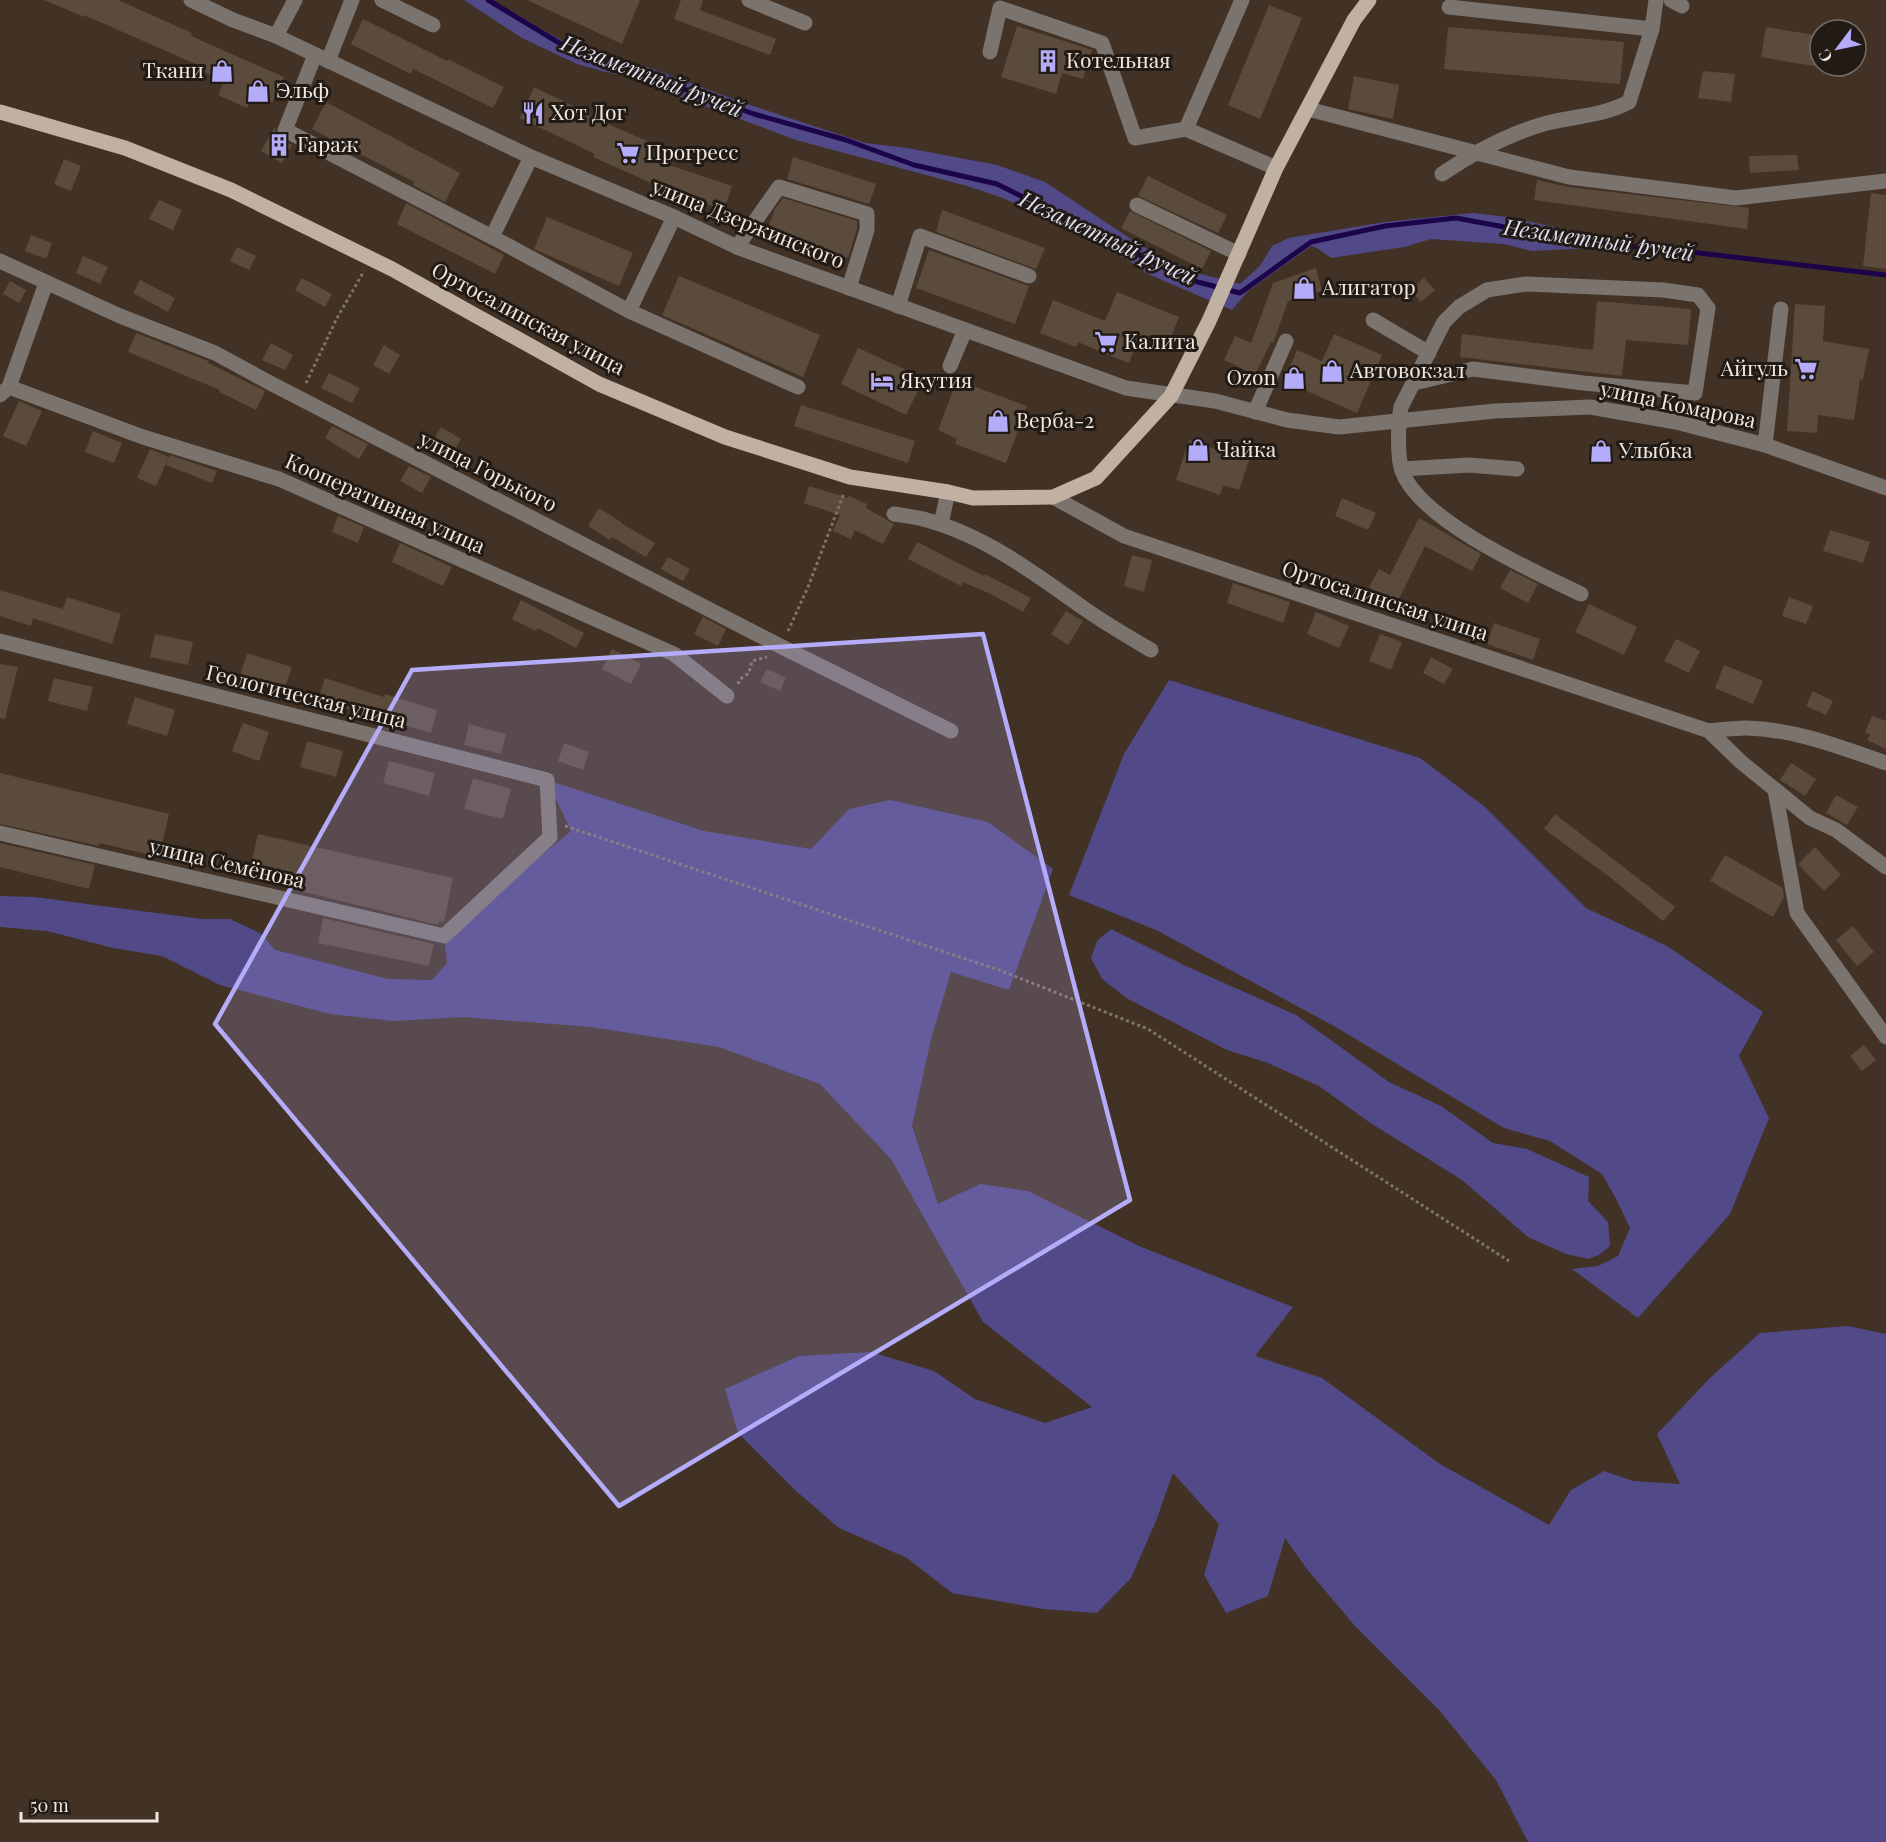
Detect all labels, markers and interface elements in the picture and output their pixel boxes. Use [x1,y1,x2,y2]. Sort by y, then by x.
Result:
north arrow [1808,18,1868,78]
water label: Незаметный ручей [556,26,748,124]
place label: Котельная [1066,45,1171,73]
text: С [1813,46,1837,67]
building icon: Котельная [1035,48,1061,74]
place label: Ткани [143,55,204,83]
shop icon: Ткани [209,58,235,84]
place label: Эльф [276,75,329,103]
shop icon: Эльф [245,78,271,104]
place label: Хот Дог [551,97,626,125]
restaurant icon: Хот Дог [520,100,546,126]
place label: Гараж [297,129,359,157]
building icon: Гараж [266,132,292,158]
place label: Прогресс [646,137,738,165]
supermarket icon: Прогресс [615,140,641,166]
street label: улица Дзержинского [647,170,849,274]
water label: Незаметный ручей [1014,182,1202,291]
water label: Незаметный ручей [1501,211,1697,267]
street label: Ортосалинская улица [427,254,631,380]
place label: Алигатор [1321,272,1416,300]
shop icon: Алигатор [1291,275,1317,301]
place label: Калита [1124,326,1196,354]
supermarket icon: Калита [1093,329,1119,355]
place label: Айгуль [1720,353,1788,381]
place label: Автовокзал [1349,355,1465,383]
supermarket icon: Айгуль [1793,356,1819,382]
shop icon: Автовокзал [1319,358,1345,384]
place label: Ozon [1226,362,1276,390]
place label: Якутия [899,365,972,393]
shop icon: Ozon [1281,365,1307,391]
hotel icon: Якутия [869,368,895,394]
street label: улица Комарова [1597,373,1759,433]
place label: Верба-2 [1016,405,1094,433]
shop icon: Верба-2 [985,408,1011,434]
street label: улица Горького [414,423,563,517]
place label: Чайка [1216,434,1277,462]
place label: Улыбка [1618,435,1693,463]
shop icon: Чайка [1185,437,1211,463]
shop icon: Улыбка [1588,438,1614,464]
street label: Кооперативная улица [282,445,491,559]
street label: Ортосалинская улица [1279,553,1493,646]
street label: Геологическая улица [203,657,410,734]
street label: улица Семёнова [146,830,308,894]
scale bar [21,1785,158,1823]
text: 50 m [30,1793,69,1817]

